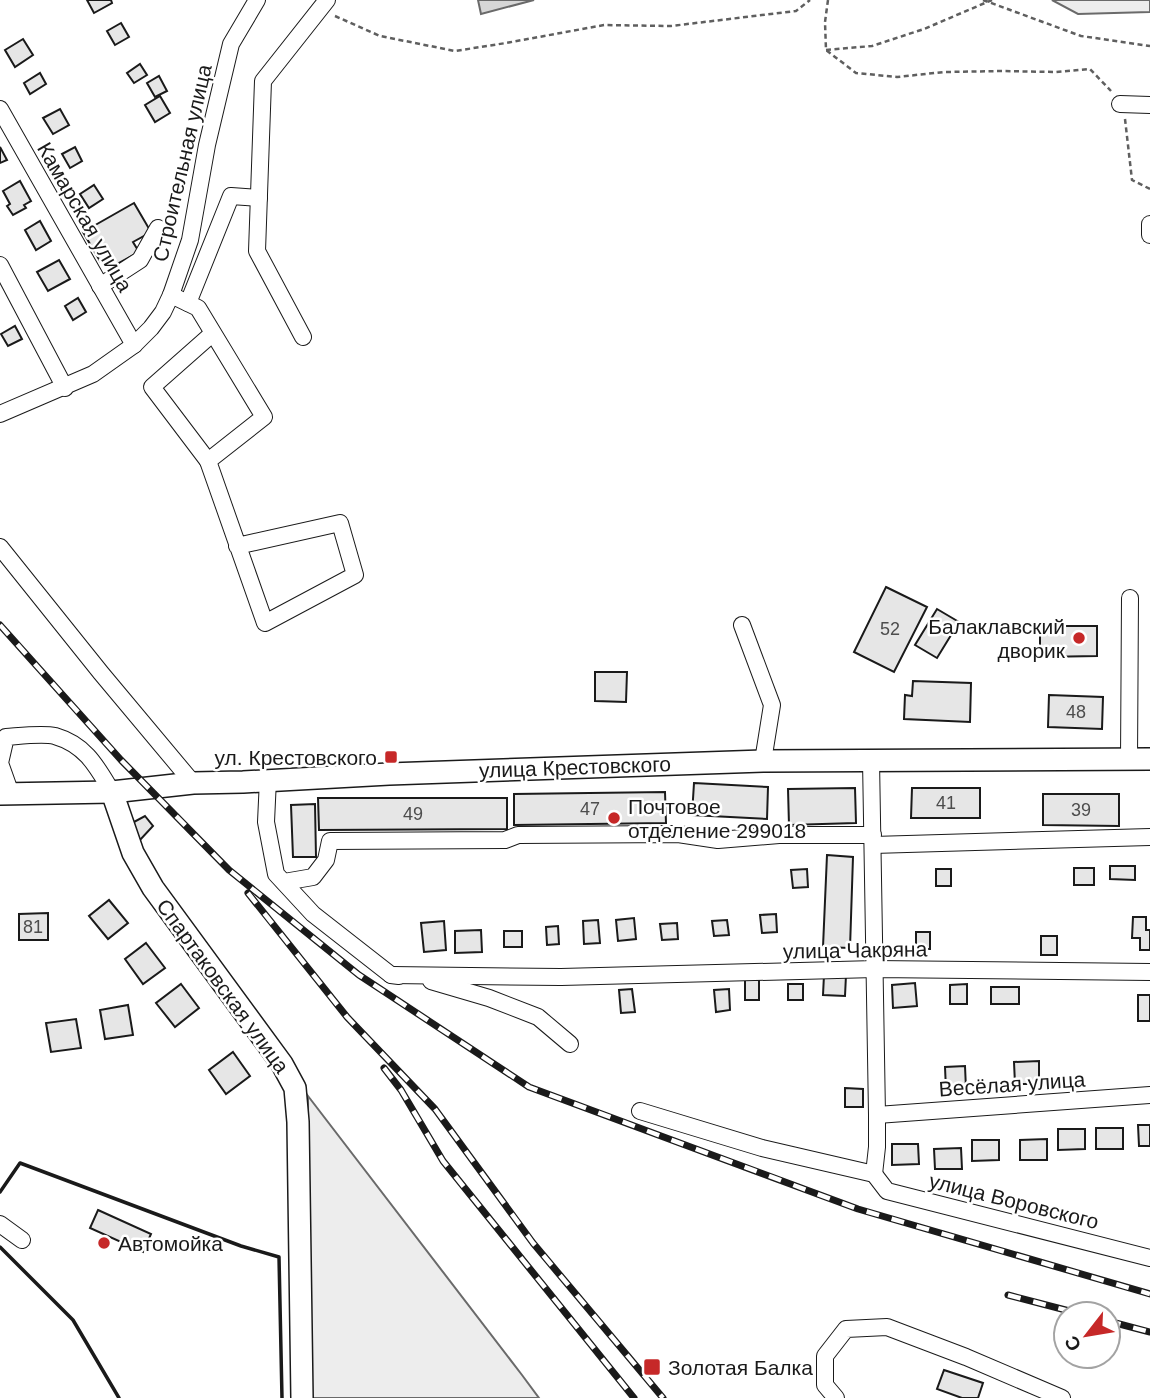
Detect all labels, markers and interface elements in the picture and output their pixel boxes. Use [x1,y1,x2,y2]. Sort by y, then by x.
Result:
street label: Строительная улица [148,62,216,264]
street label: Камарская улица [33,138,137,296]
place label: Балаклавский дворик [928,615,1066,662]
house number: 52 [880,619,900,639]
marker: Балаклавский дворик [1071,630,1087,646]
house number: 48 [1066,702,1086,722]
place label: ул. Крестовского [214,746,377,769]
marker: ул. Крестовского [383,749,399,765]
street label: улица Крестовского [479,752,671,782]
house number: 41 [936,793,956,813]
place label: Почтовое отделение 299018 [628,795,806,842]
house number: 47 [580,799,600,819]
house number: 39 [1071,800,1091,820]
house number: 49 [403,804,423,824]
marker: Почтовое отделение 299018 [606,810,622,826]
street label: Спартаковская улица [152,895,294,1078]
house number: 81 [23,917,43,937]
street label: улица Чакряна [783,937,928,963]
street label: Весёлая улица [938,1067,1086,1101]
street label: улица Воровского [927,1169,1101,1233]
place label: Автомойка [118,1232,223,1255]
marker: Автомойка [96,1235,112,1251]
north arrow [1052,1300,1122,1370]
text: С [1060,1332,1085,1355]
place label: Золотая Балка [668,1356,813,1379]
marker: Золотая Балка [642,1357,662,1377]

